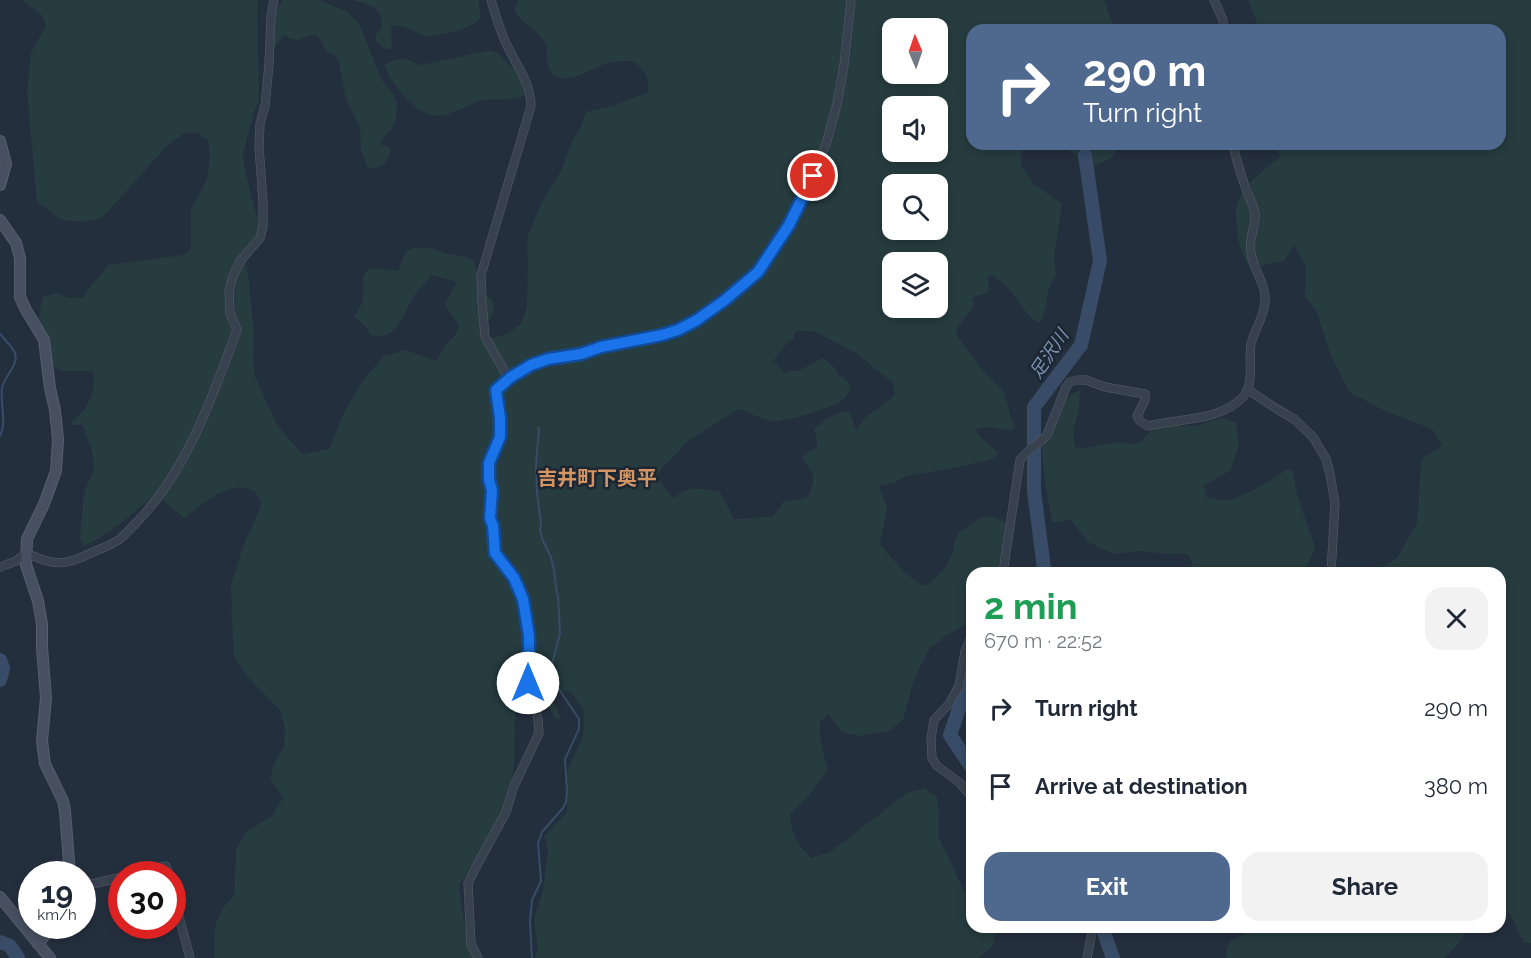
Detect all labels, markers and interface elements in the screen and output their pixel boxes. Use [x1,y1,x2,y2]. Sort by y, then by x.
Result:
north arrow [882,18,948,84]
map controls [882,18,948,318]
text: 290 m [1083,47,1206,96]
icon: right [984,48,1062,126]
button: sound [882,96,948,162]
text: Turn right [1083,97,1202,128]
pin [787,150,838,201]
icon: arrive [796,159,829,192]
button: search [882,174,948,240]
button: layers [882,252,948,318]
water label: 足沢川 [1025,324,1074,382]
district label: 吉井町下奥平 [537,466,657,490]
text: 2 min [984,585,1077,627]
button: close [1425,587,1488,650]
text: 670 m · 22:52 [984,629,1102,653]
position arrow [496,651,560,715]
icon: right [984,692,1017,725]
text: Turn right [1035,695,1138,721]
text: 290 m [1424,695,1488,721]
icon: arrive [984,770,1017,803]
text: Arrive at destination [1035,773,1248,799]
text: 380 m [1424,773,1488,799]
button: Exit [984,852,1230,921]
button: Share [1242,852,1488,921]
speed limit sign: 30 [108,861,186,939]
text: 19 [41,875,73,910]
text: km/h [37,906,77,924]

